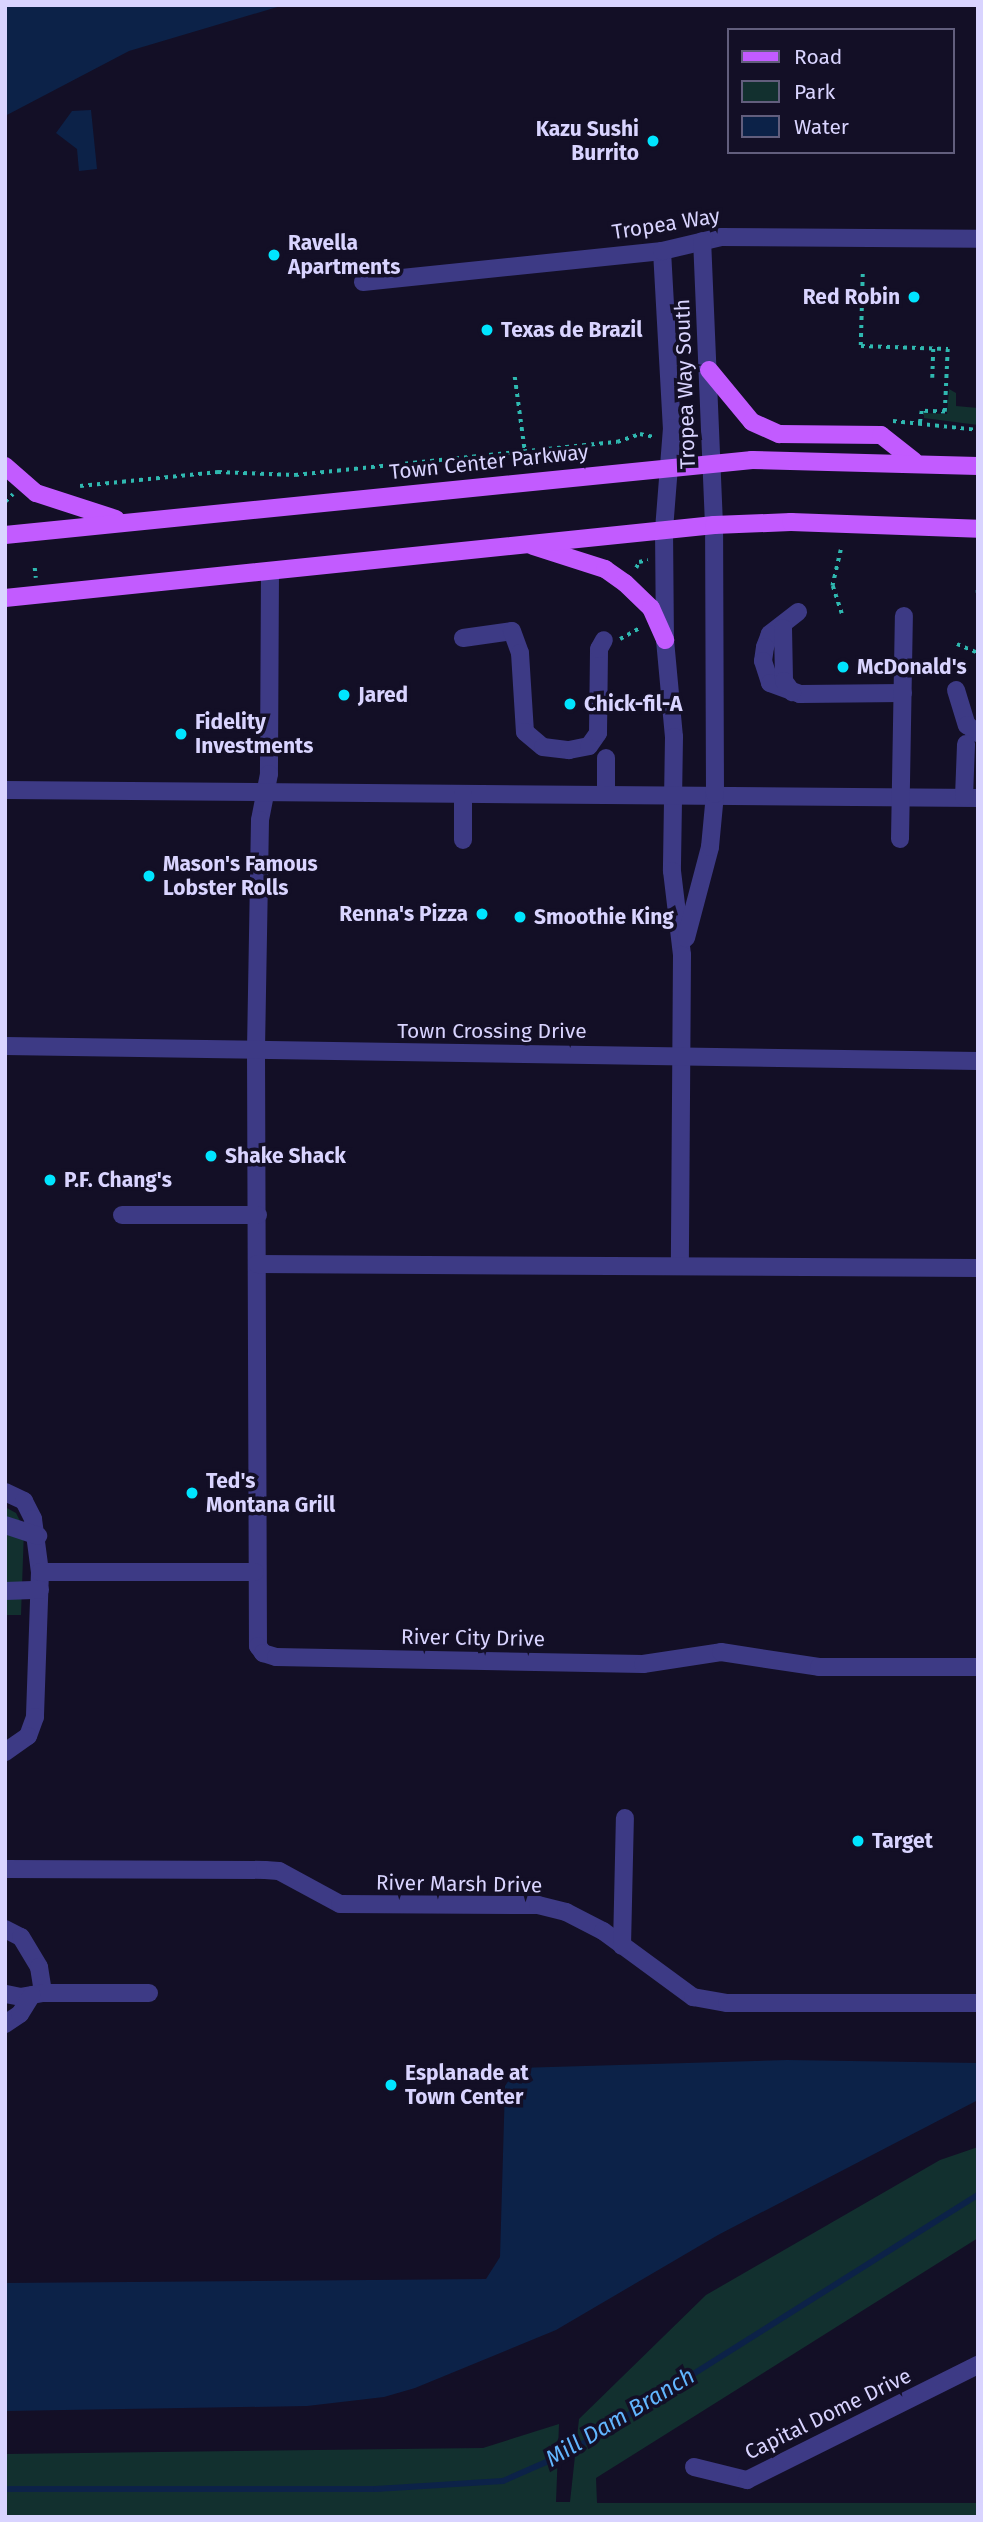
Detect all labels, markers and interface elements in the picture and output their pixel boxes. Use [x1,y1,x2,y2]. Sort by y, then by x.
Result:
legend [727,28,955,154]
text: Road [794,44,842,70]
text: Park [794,79,835,105]
text: Water [794,114,849,140]
place label: Kazu Sushi Burrito [536,116,639,166]
marker: Kazu Sushi Burrito [645,133,661,149]
street label: Tropea Way [610,203,722,245]
place label: Ravella Apartments [288,230,400,280]
marker: Ravella Apartments [266,247,282,263]
place label: Red Robin [803,284,900,310]
marker: Red Robin [906,289,922,305]
street label: Tropea Way South [669,299,701,469]
place label: Texas de Brazil [501,317,642,343]
marker: Texas de Brazil [479,322,495,338]
street label: Town Center Parkway [388,439,590,485]
place label: McDonald's [857,654,967,680]
marker: McDonald's [835,659,851,675]
place label: Jared [358,682,408,708]
marker: Jared [336,687,352,703]
place label: Chick-fil-A [584,691,682,717]
marker: Chick-fil-A [562,696,578,712]
place label: Fidelity Investments [195,709,313,759]
marker: Fidelity Investments [173,726,189,742]
place label: Mason's Famous Lobster Rolls [163,851,318,901]
marker: Mason's Famous Lobster Rolls [141,868,157,884]
place label: Renna's Pizza [339,901,468,927]
place label: Smoothie King [534,904,674,930]
marker: Renna's Pizza [474,906,490,922]
marker: Smoothie King [512,909,528,925]
street label: Town Crossing Drive [397,1018,587,1044]
place label: Shake Shack [225,1143,346,1169]
marker: Shake Shack [203,1148,219,1164]
place label: P.F. Chang's [64,1167,172,1193]
marker: P.F. Chang's [42,1172,58,1188]
place label: Ted's Montana Grill [206,1468,335,1518]
marker: Ted's Montana Grill [184,1485,200,1501]
street label: River City Drive [401,1624,545,1652]
place label: Target [872,1828,933,1854]
marker: Target [850,1833,866,1849]
street label: River Marsh Drive [376,1870,542,1898]
place label: Esplanade at Town Center [405,2060,529,2110]
marker: Esplanade at Town Center [383,2077,399,2093]
water label: Mill Dam Branch [540,2362,700,2472]
street label: Capital Dome Drive [741,2363,915,2465]

